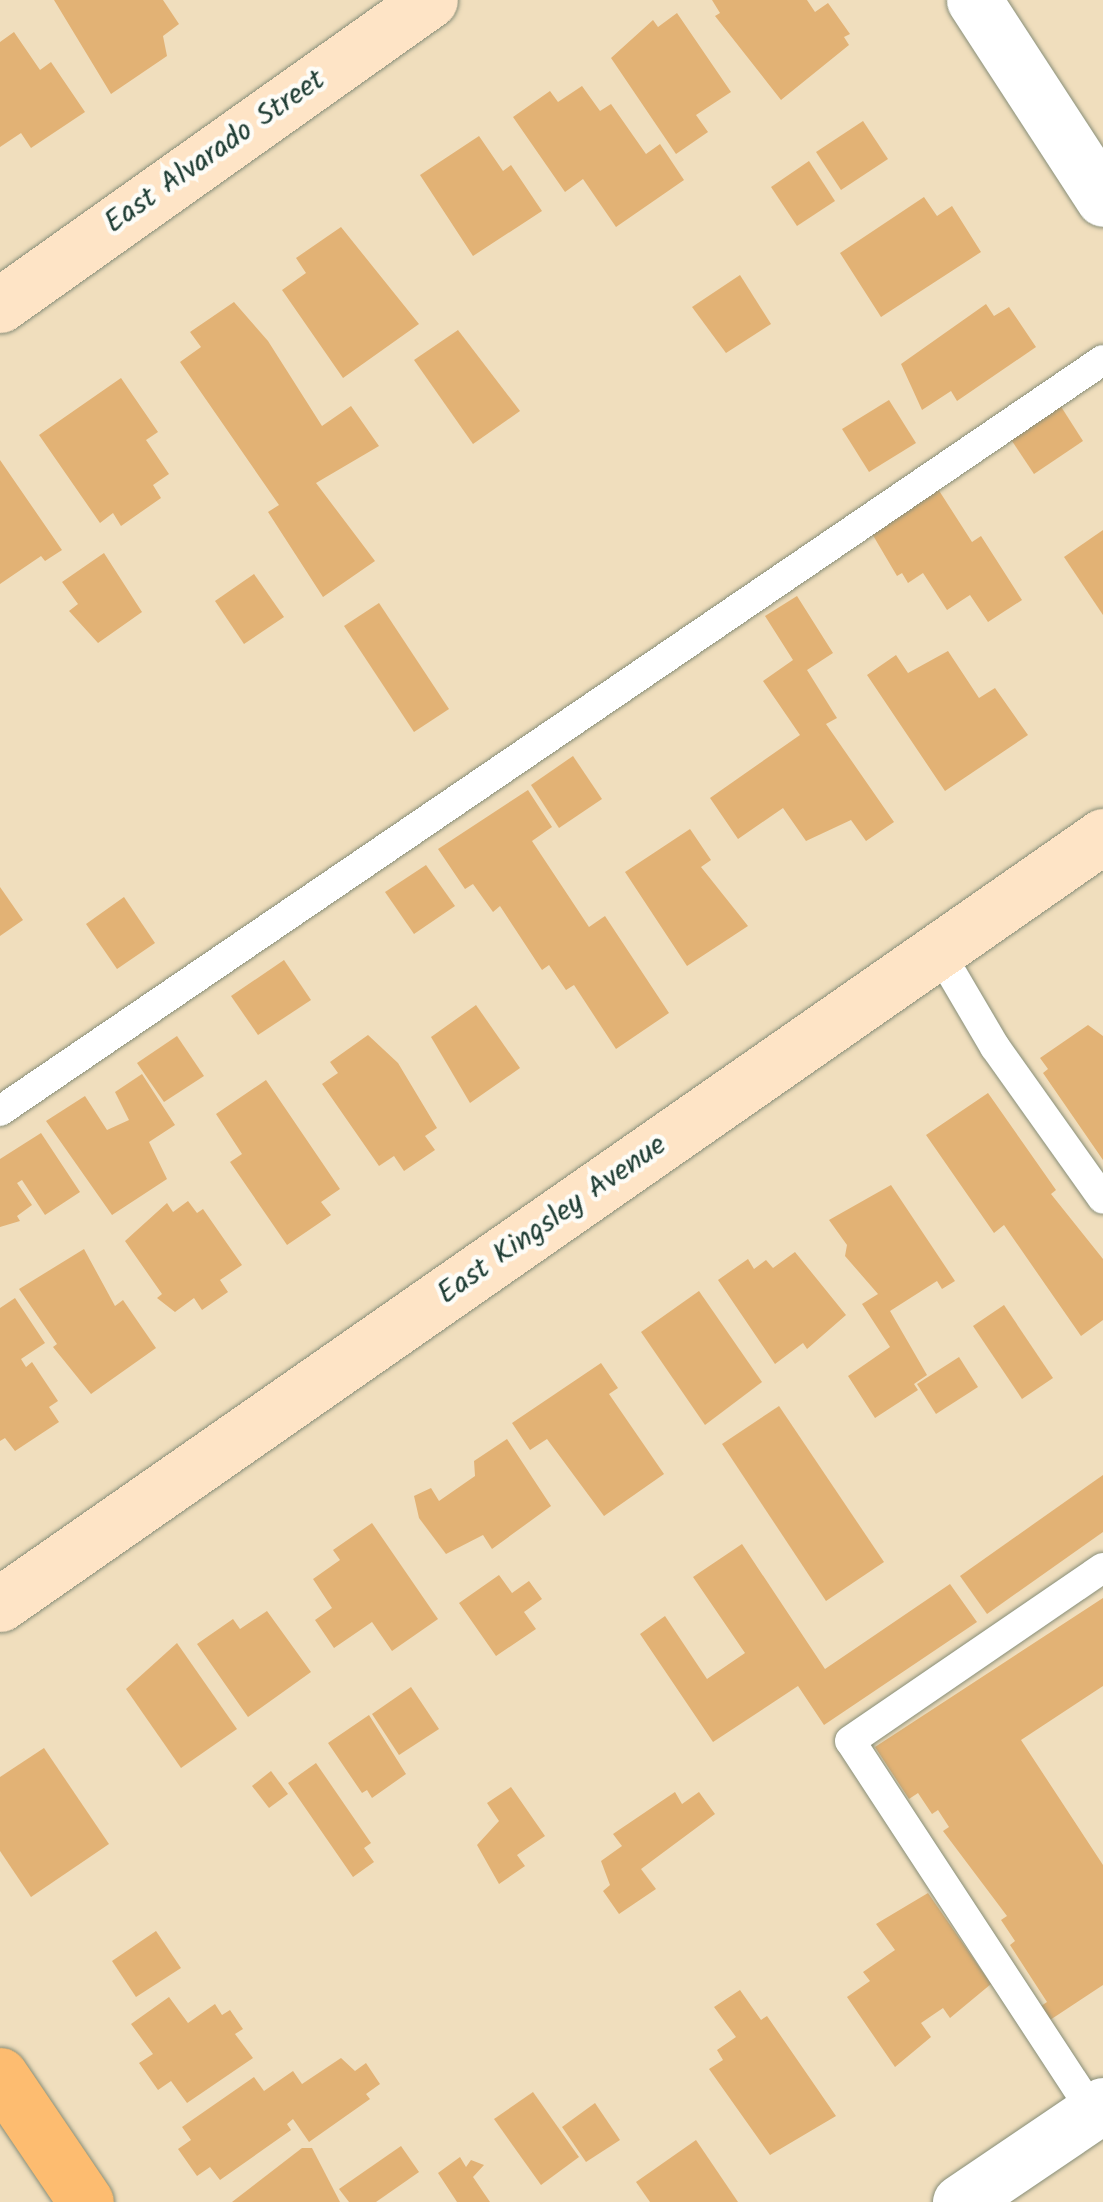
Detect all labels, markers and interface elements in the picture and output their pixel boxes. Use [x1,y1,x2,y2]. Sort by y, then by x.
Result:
street label: East Alvarado Street [98,62,332,242]
street label: East Kingsley Avenue [431,1127,673,1313]

